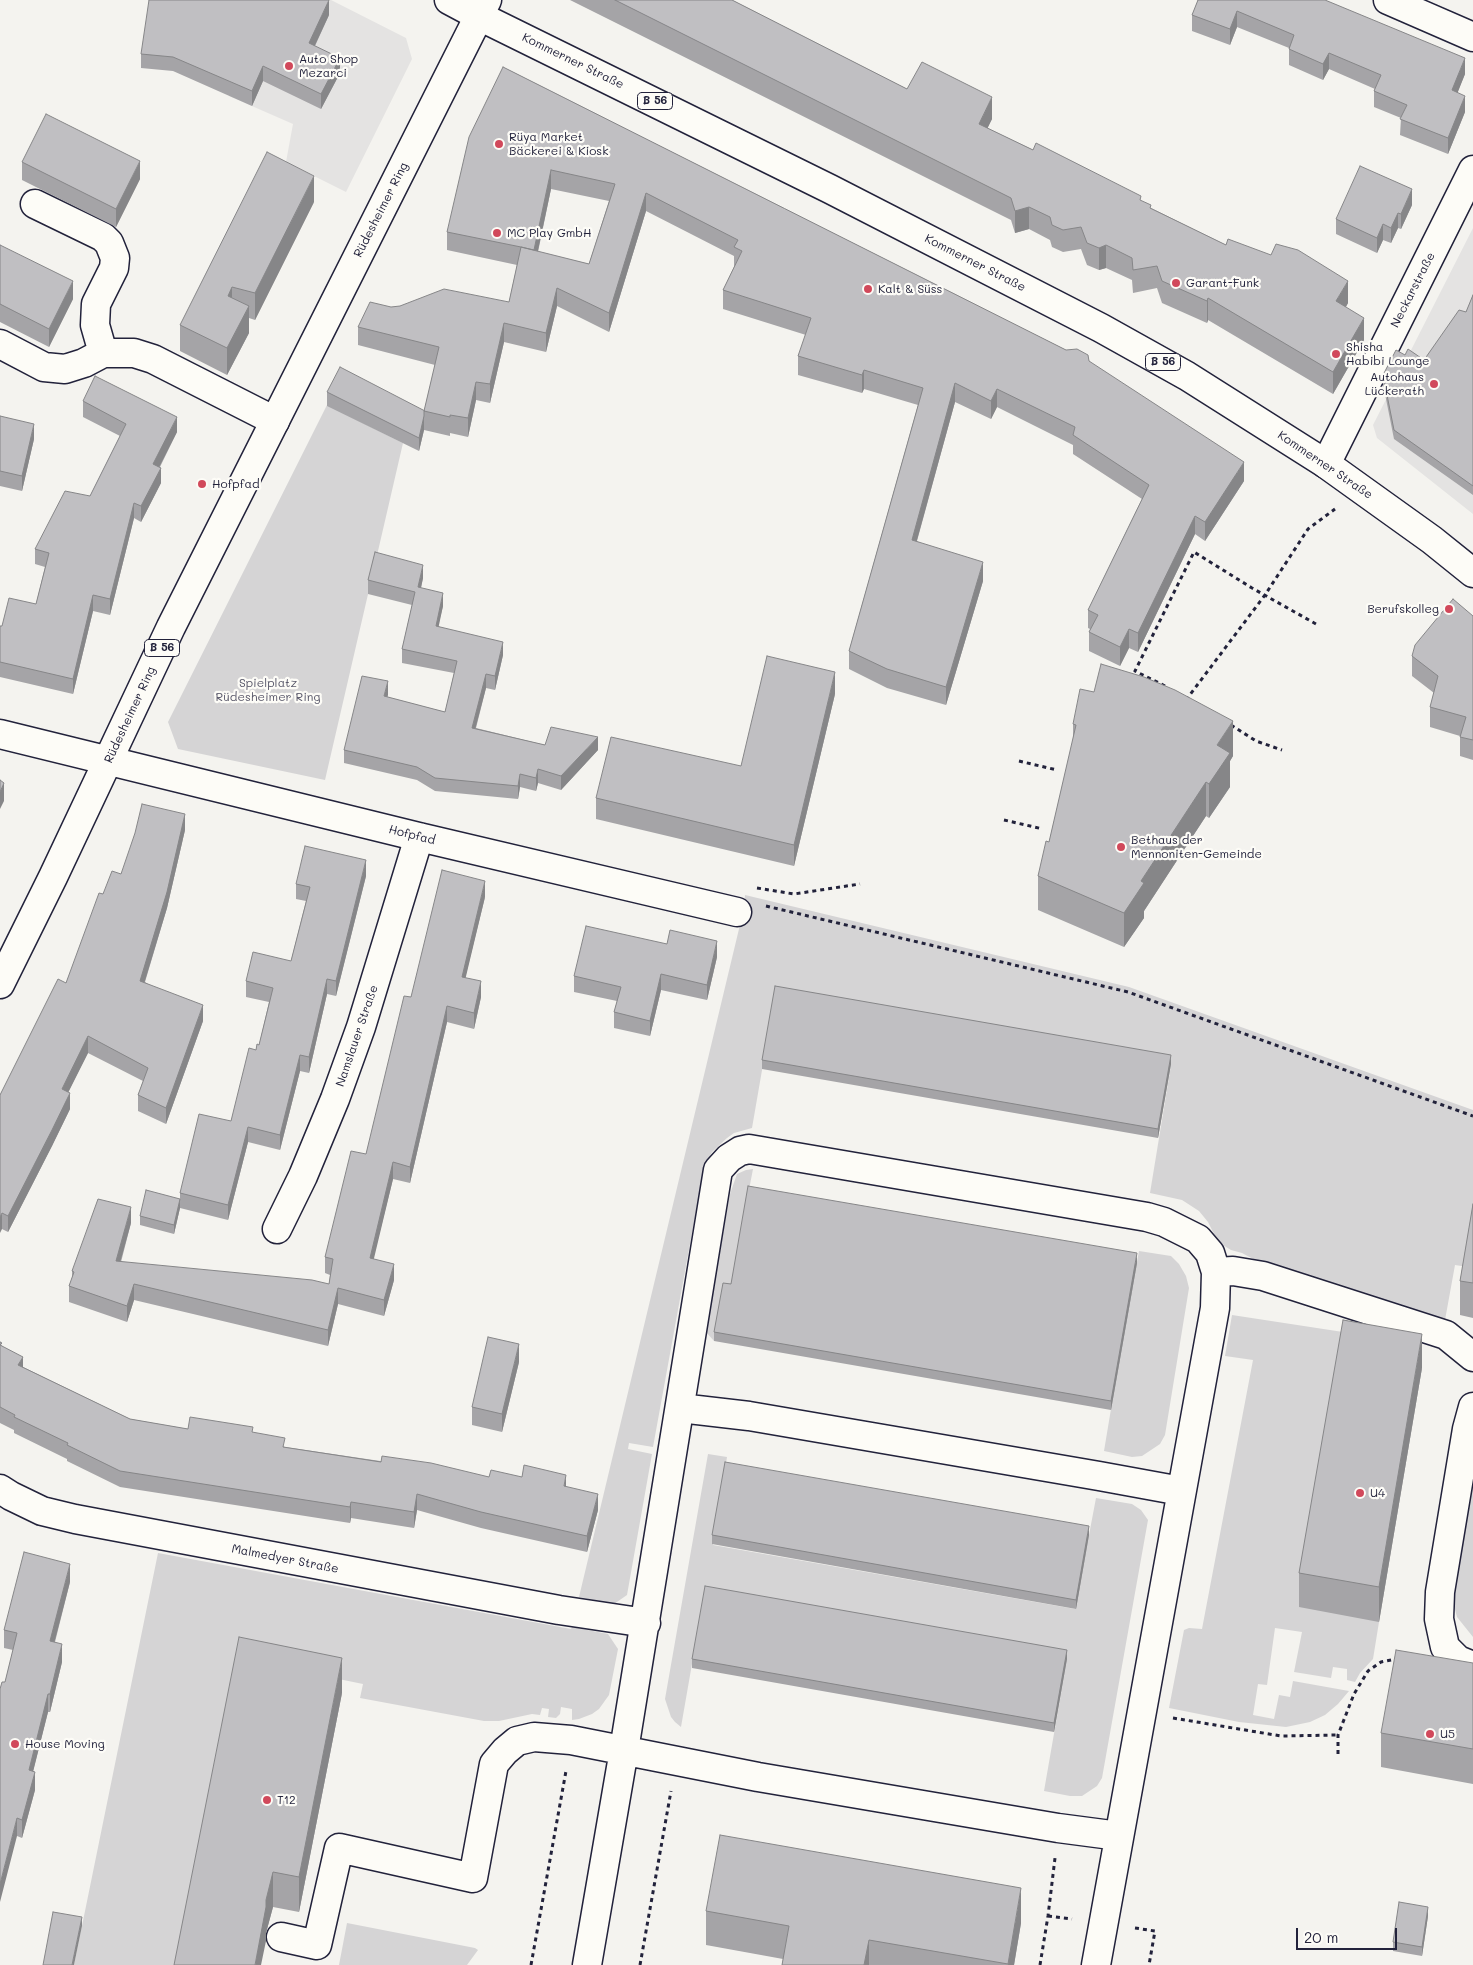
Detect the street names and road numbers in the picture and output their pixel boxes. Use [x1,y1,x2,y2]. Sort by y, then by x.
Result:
street label: Kommerner Straße [520,30,626,92]
road number: B 56 [638,92,672,110]
street label: Rüdesheimer Ring [351,160,411,260]
street label: Kommerner Straße [922,231,1028,295]
street label: Neckarstraße [1388,250,1438,330]
road number: B 56 [1146,354,1180,371]
street label: Kommerner Straße [1275,428,1375,502]
road number: B 56 [144,640,180,656]
street label: Rüdesheimer Ring [101,664,159,766]
street label: Hofpfad [387,822,437,848]
street label: Namslauer Straße [333,983,381,1089]
street label: Malmedyer Straße [230,1542,340,1576]

